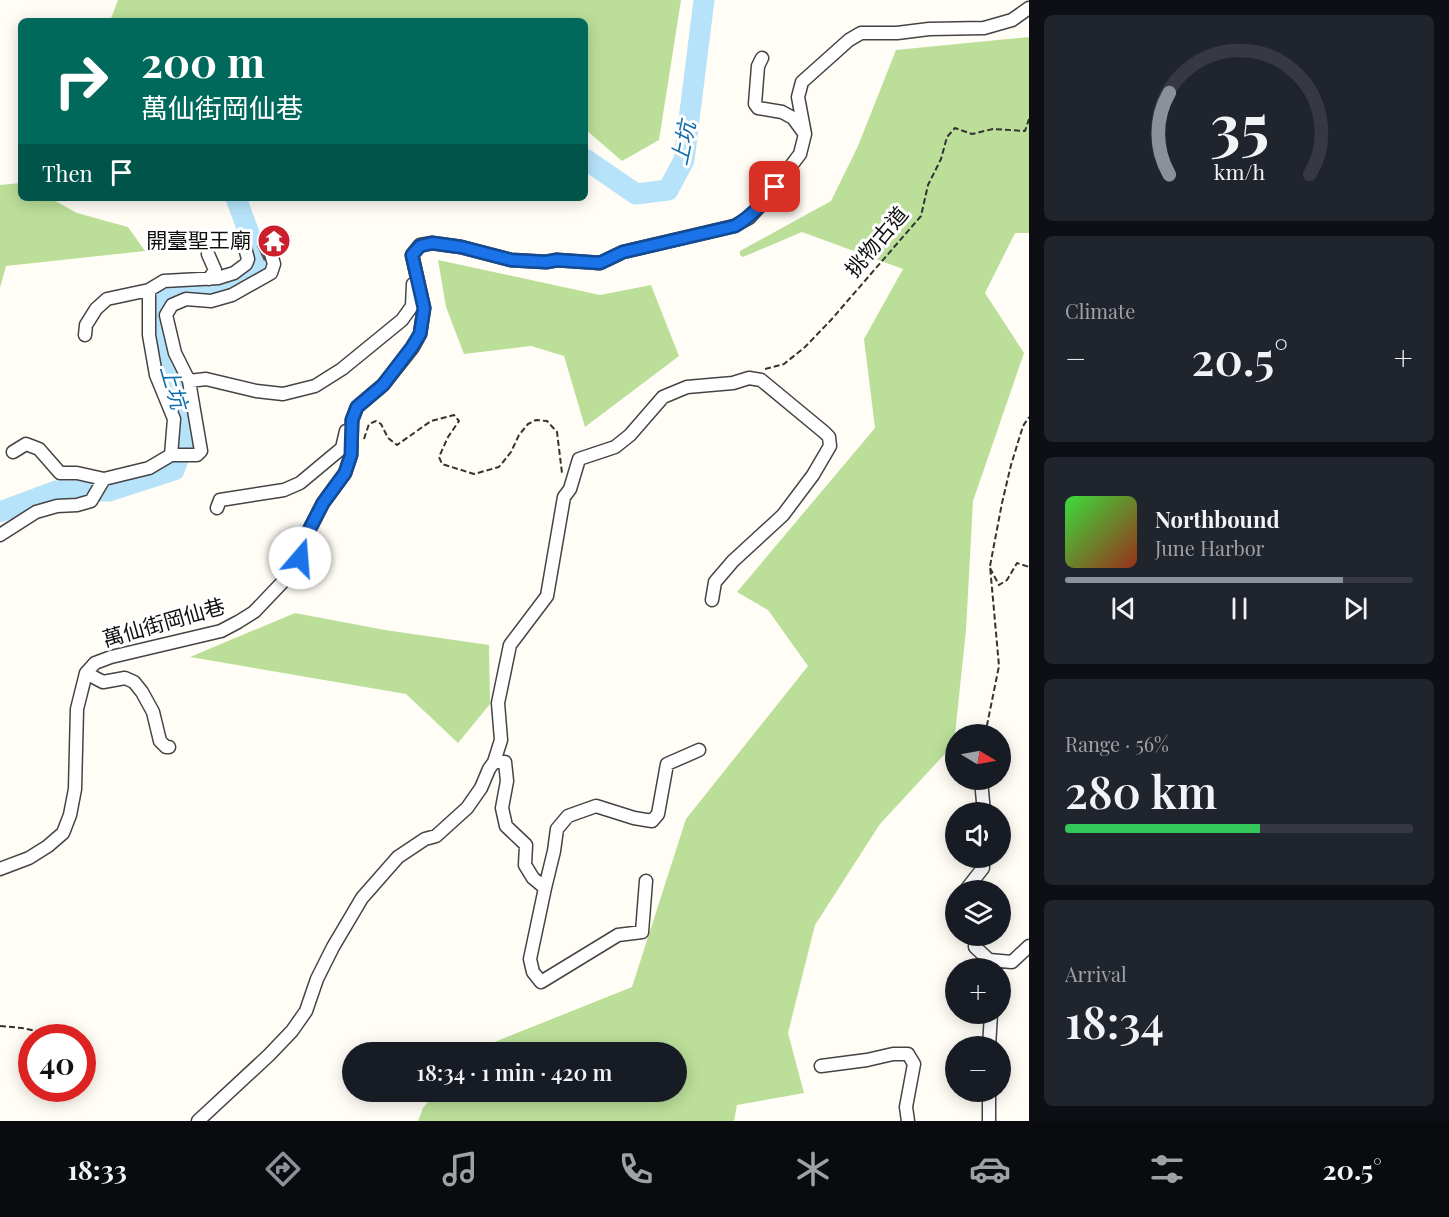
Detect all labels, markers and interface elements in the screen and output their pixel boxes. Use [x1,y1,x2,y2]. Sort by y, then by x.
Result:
text: 200 m [141,33,265,89]
icon: right [42,42,120,120]
text: 35 [1209,81,1269,165]
text: 萬仙街岡仙巷 [141,89,303,125]
water label: 上坑 [663,115,702,167]
icon: arrive [105,156,138,189]
text: km/h [1213,157,1265,185]
text: Then [42,158,93,188]
pin [749,161,800,212]
icon: arrive [758,170,791,203]
street label: 挑物古道 [838,200,913,282]
temple icon: 開臺聖王廟 [256,223,292,259]
place label: 開臺聖王廟 [146,225,251,253]
text: Climate [1065,297,1135,324]
text: 20.5° [1192,327,1288,387]
text: − [1065,335,1086,379]
text: + [1394,335,1413,379]
water label: 上坑 [154,361,196,415]
text: Northbound [1155,504,1280,534]
position arrow [268,526,332,590]
text: June Harbor [1155,534,1265,561]
street label: 萬仙街岡仙巷 [99,590,228,652]
icon: previous [1107,592,1140,625]
icon: pause [1223,592,1256,625]
icon: next [1339,592,1372,625]
north arrow [945,724,1011,790]
map controls [945,724,1011,1102]
text: Range · 56% [1065,730,1169,757]
text: 280 km [1065,760,1217,820]
button: sound [945,802,1011,868]
button: layers [945,880,1011,946]
button: + [945,958,1011,1024]
text: Arrival [1065,960,1127,987]
text: 18:34 [1065,990,1164,1050]
speed limit sign: 40 [18,1024,96,1102]
button: − [945,1036,1011,1102]
text: 18:34 · 1 min · 420 m [417,1057,612,1087]
icon: directions [262,1148,304,1190]
icon: music [439,1148,481,1190]
icon: phone [615,1148,657,1190]
icon: climate [792,1148,834,1190]
icon: car [969,1148,1011,1190]
icon: filters [1146,1148,1188,1190]
text: 18:33 [67,1151,127,1187]
text: 20.5° [1322,1151,1382,1187]

